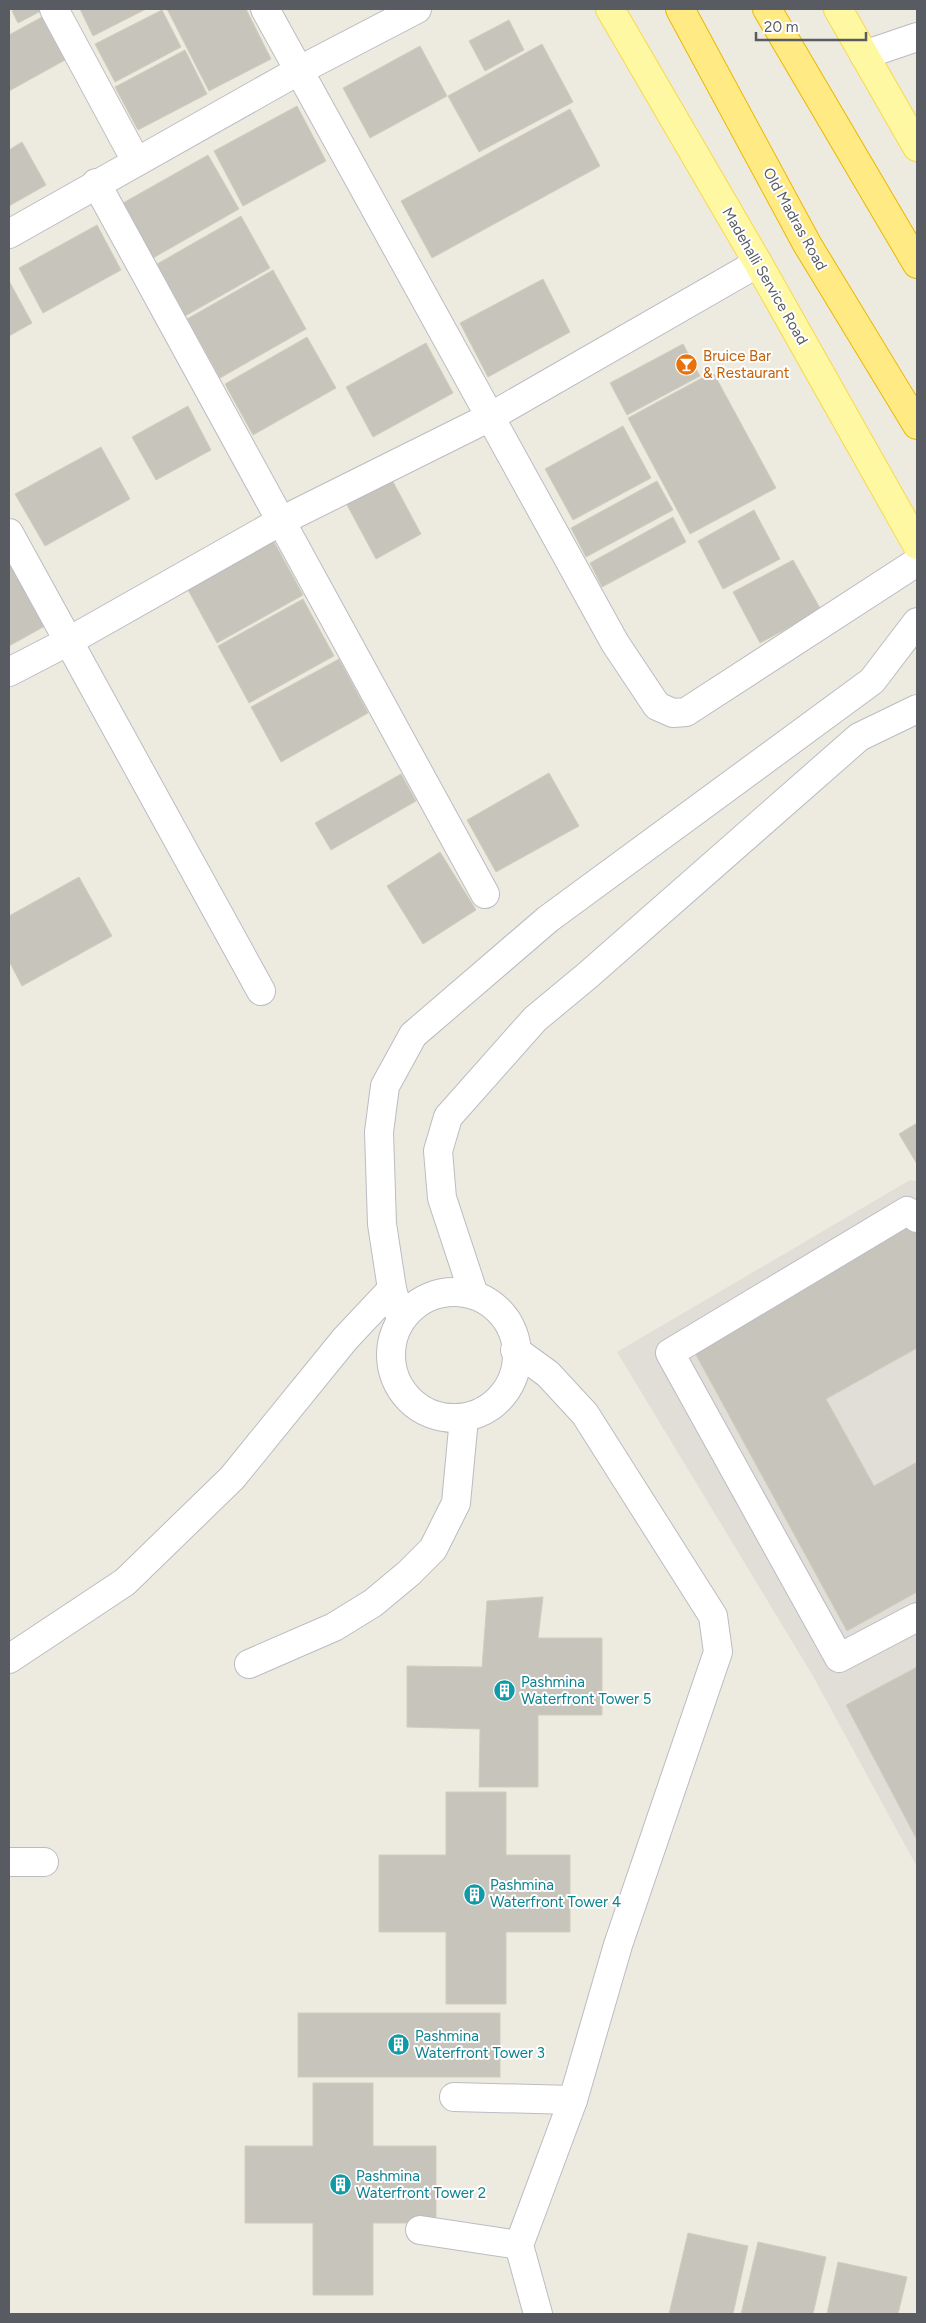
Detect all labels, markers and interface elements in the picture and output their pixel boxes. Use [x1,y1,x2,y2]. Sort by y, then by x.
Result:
scale bar [756,10,866,42]
text: 20 m [764,18,798,36]
street label: Old Madras Road [759,165,831,273]
street label: Madehalli Service Road [718,204,812,348]
place label: Bruice Bar & Restaurant [703,347,790,382]
bar icon: Bruice Bar & Restaurant [675,353,699,377]
place label: Pashmina Waterfront Tower 5 [521,1673,651,1708]
building icon: Pashmina Waterfront Tower 5 [493,1679,517,1703]
place label: Pashmina Waterfront Tower 4 [490,1876,621,1911]
building icon: Pashmina Waterfront Tower 4 [462,1882,486,1906]
place label: Pashmina Waterfront Tower 3 [415,2027,545,2062]
building icon: Pashmina Waterfront Tower 3 [387,2033,411,2057]
place label: Pashmina Waterfront Tower 2 [356,2167,486,2202]
building icon: Pashmina Waterfront Tower 2 [328,2173,352,2197]

